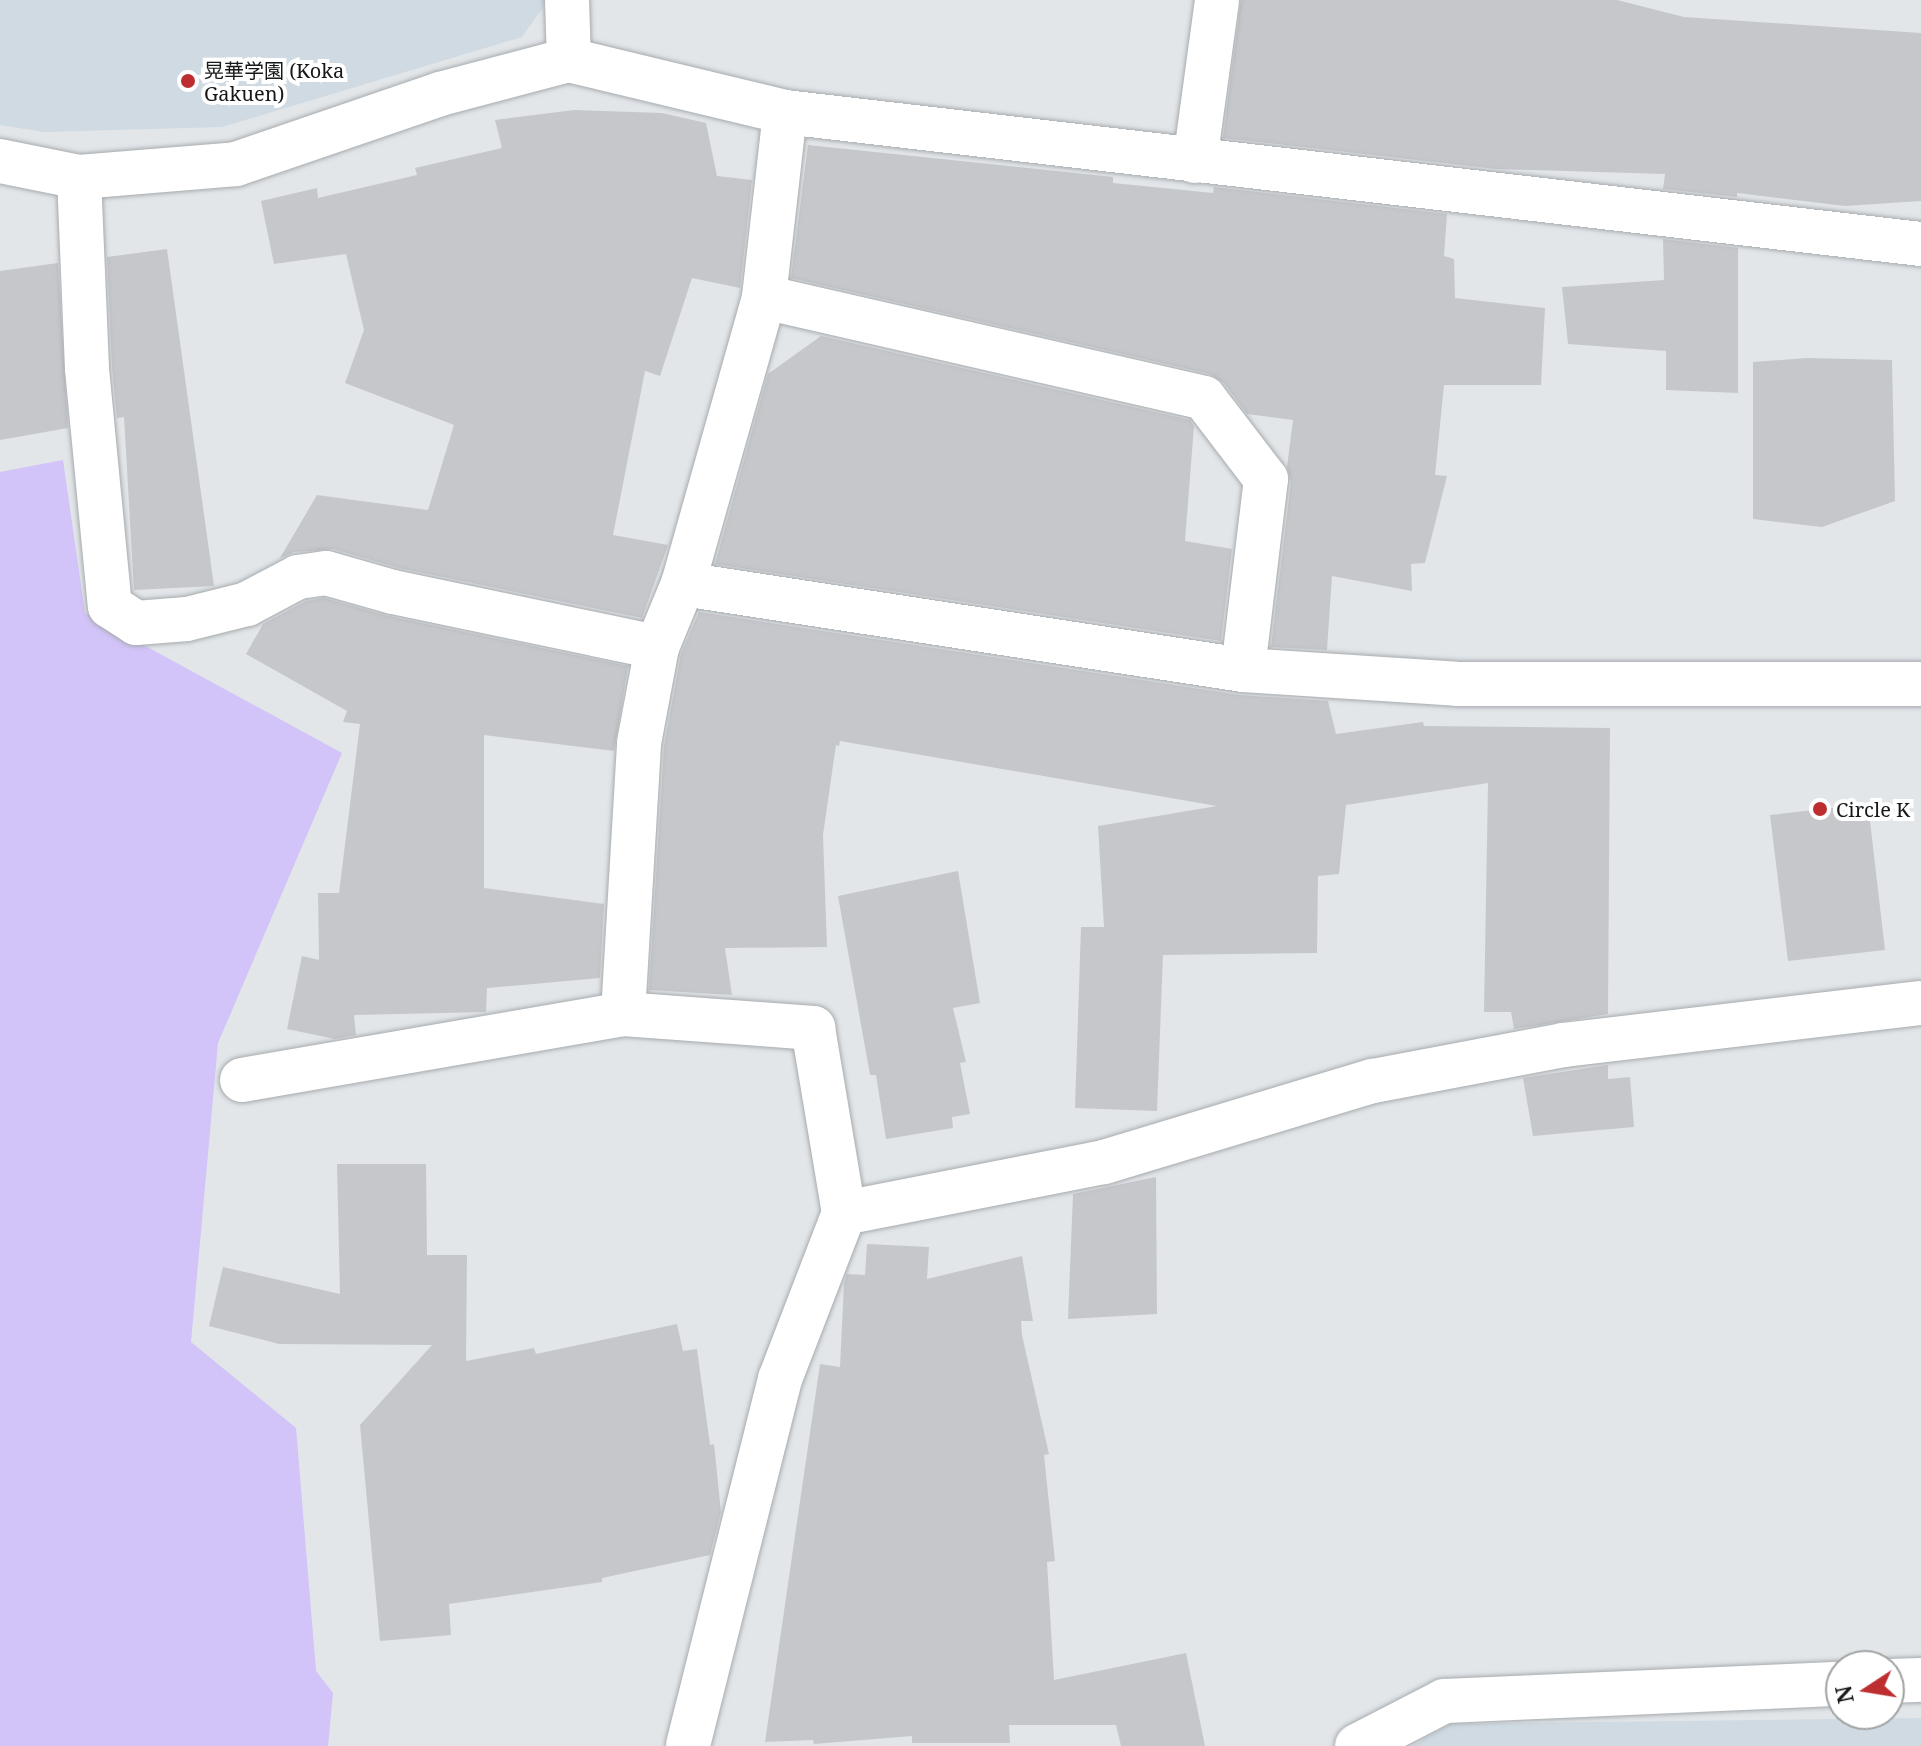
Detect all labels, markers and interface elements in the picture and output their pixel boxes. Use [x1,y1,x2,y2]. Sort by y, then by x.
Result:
place label: 晃華学園 (Koka Gakuen) [204,58,344,105]
marker: 晃華学園 (Koka Gakuen) [179,72,197,90]
place label: Circle K [1836,797,1910,821]
marker: Circle K [1811,800,1829,818]
north arrow [1825,1650,1905,1730]
text: N [1827,1683,1860,1706]

